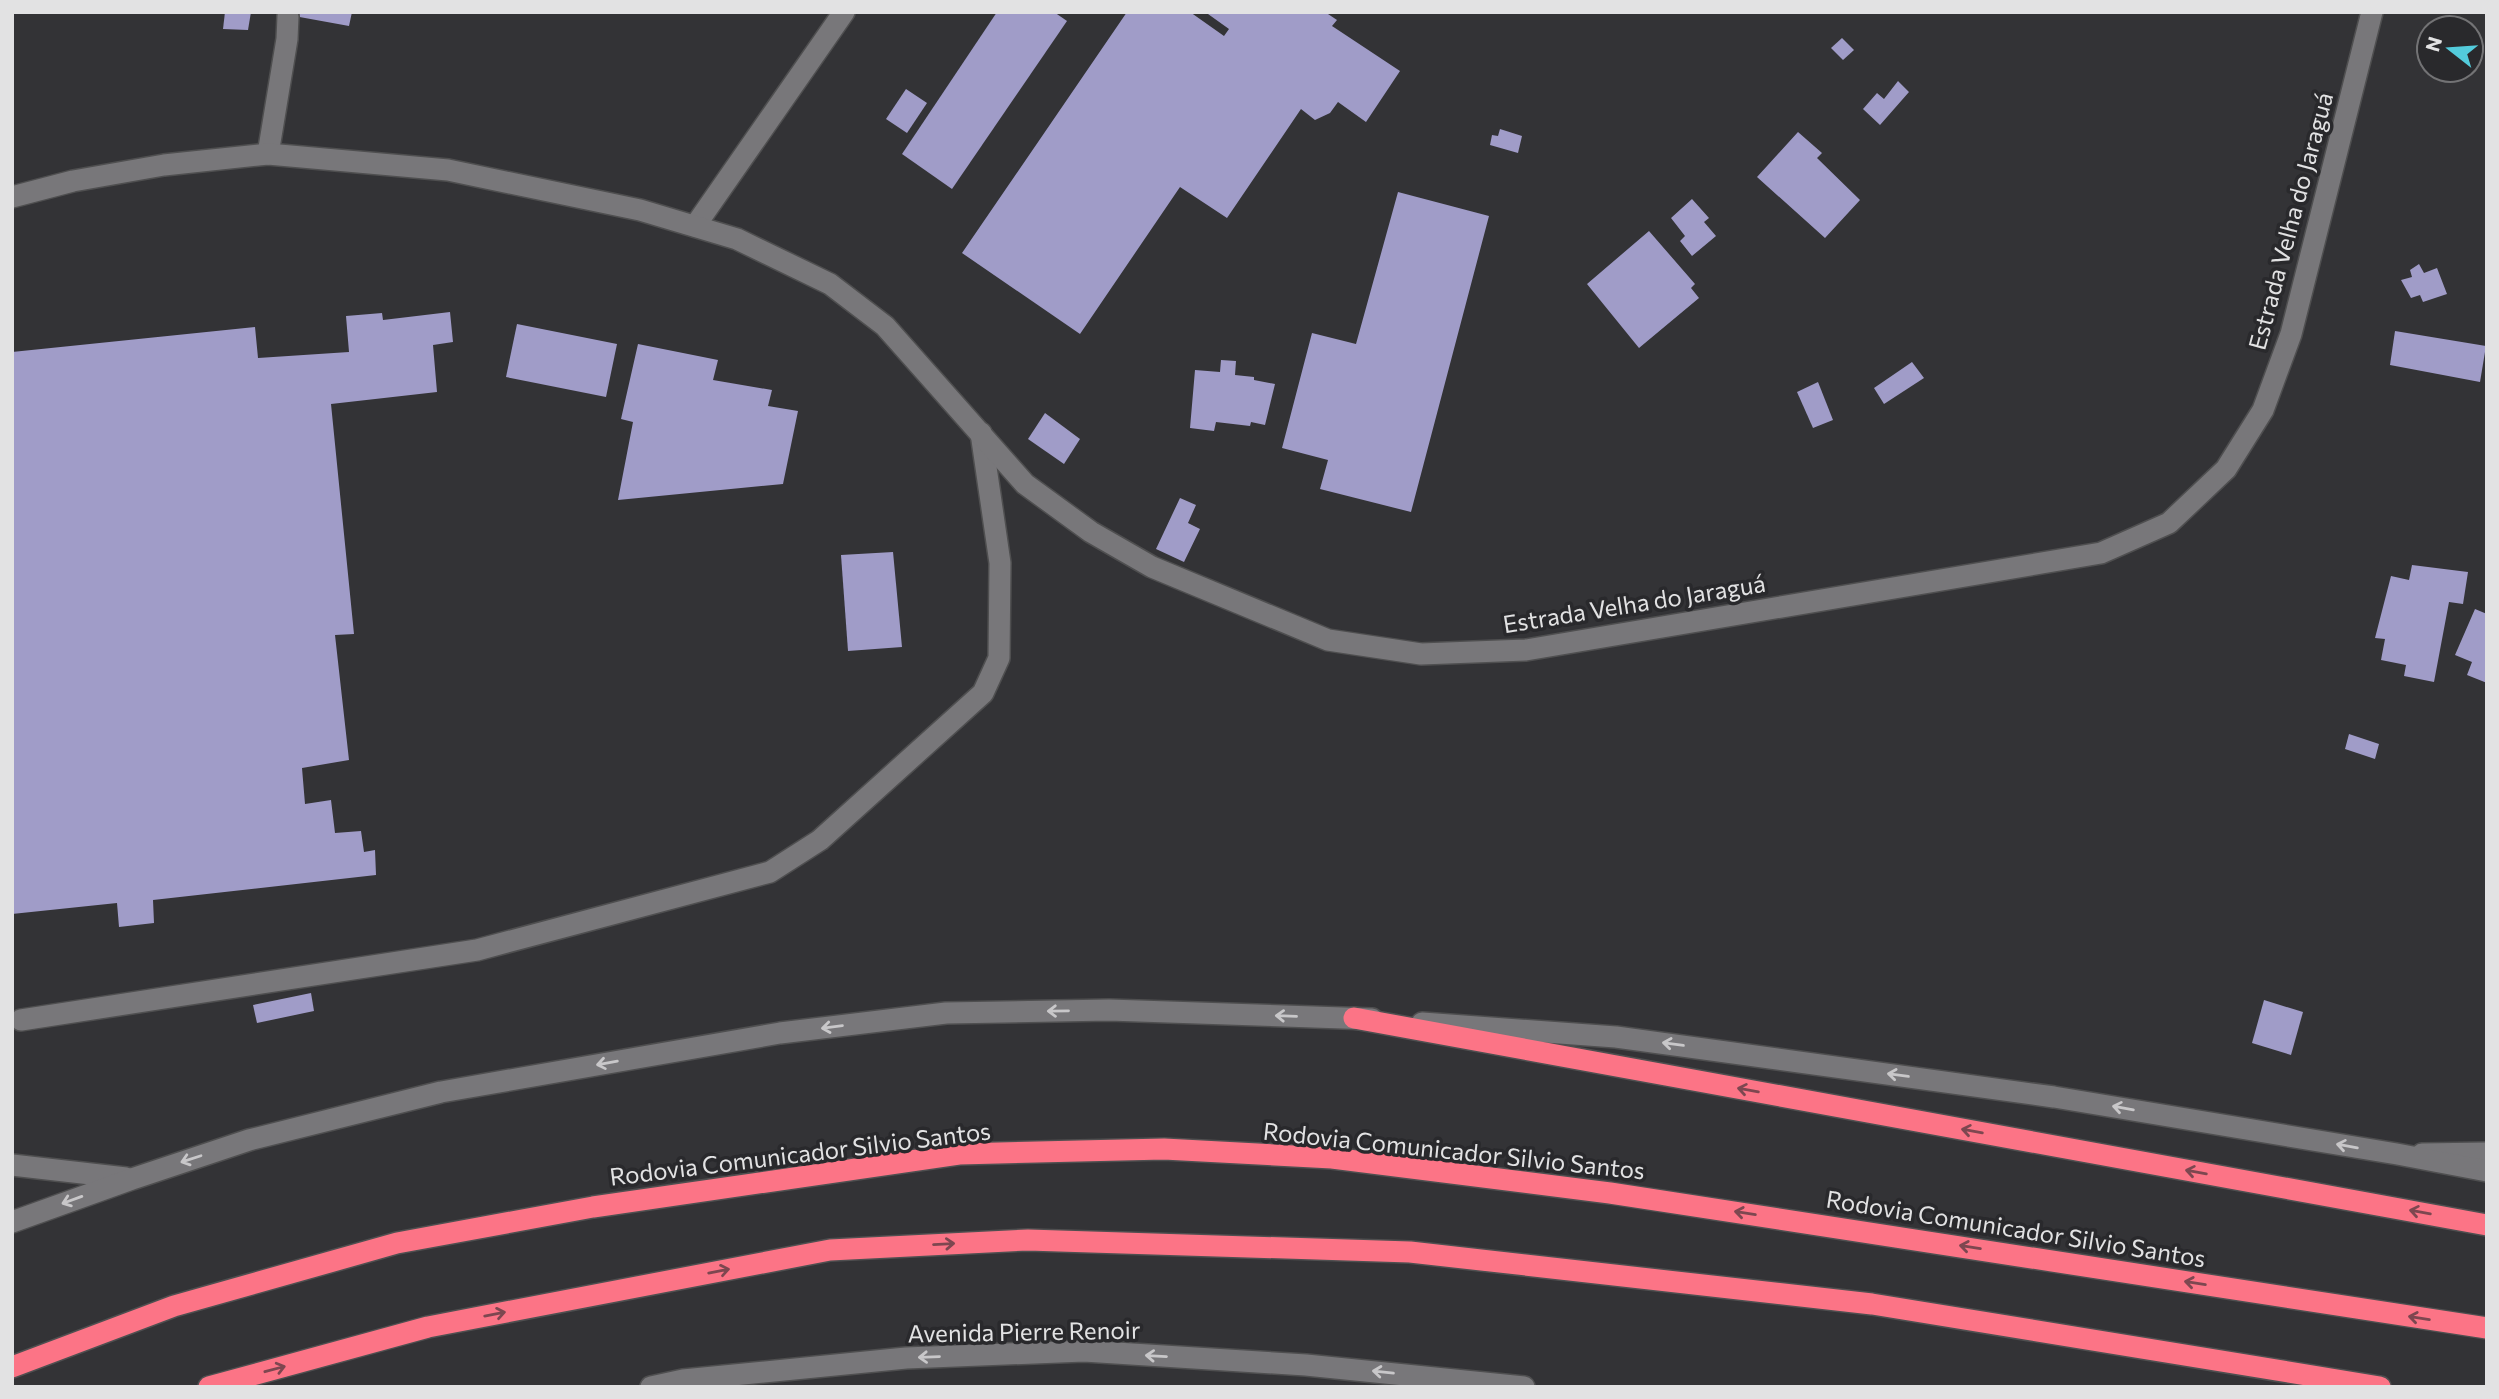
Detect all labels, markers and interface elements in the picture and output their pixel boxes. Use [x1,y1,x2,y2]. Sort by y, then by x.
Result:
north arrow [2415,14,2485,84]
text: N [2420,34,2446,54]
street label: Estrada Velha do Jaraguá [2242,89,2338,353]
street label: Estrada Velha do Jaraguá [1501,568,1767,638]
one-way arrow [1047,1004,1070,1018]
one-way arrow [1275,1009,1298,1022]
one-way arrow [821,1020,844,1033]
one-way arrow [1662,1038,1684,1051]
one-way arrow [596,1057,619,1070]
one-way arrow [1887,1068,1910,1081]
one-way arrow [1737,1083,1760,1096]
one-way arrow [2112,1101,2135,1114]
street label: Rodovia Comunicador Silvio Santos [608,1115,992,1191]
street label: Rodovia Comunicador Silvio Santos [1262,1116,1646,1184]
one-way arrow [1961,1124,1984,1137]
one-way arrow [2336,1139,2359,1152]
one-way arrow [180,1154,202,1167]
one-way arrow [2185,1164,2208,1178]
street label: Rodovia Comunicador Silvio Santos [1824,1184,2208,1272]
one-way arrow [62,1195,84,1208]
one-way arrow [2409,1205,2432,1219]
one-way arrow [1734,1206,1757,1219]
one-way arrow [932,1237,955,1250]
one-way arrow [1959,1240,1982,1253]
one-way arrow [707,1263,730,1277]
one-way arrow [2184,1276,2206,1289]
one-way arrow [483,1306,506,1320]
one-way arrow [2408,1311,2431,1324]
street label: Avenida Pierre Renoir [907,1314,1141,1348]
one-way arrow [1145,1349,1168,1362]
one-way arrow [918,1350,941,1364]
one-way arrow [263,1362,285,1375]
one-way arrow [1372,1366,1395,1379]

